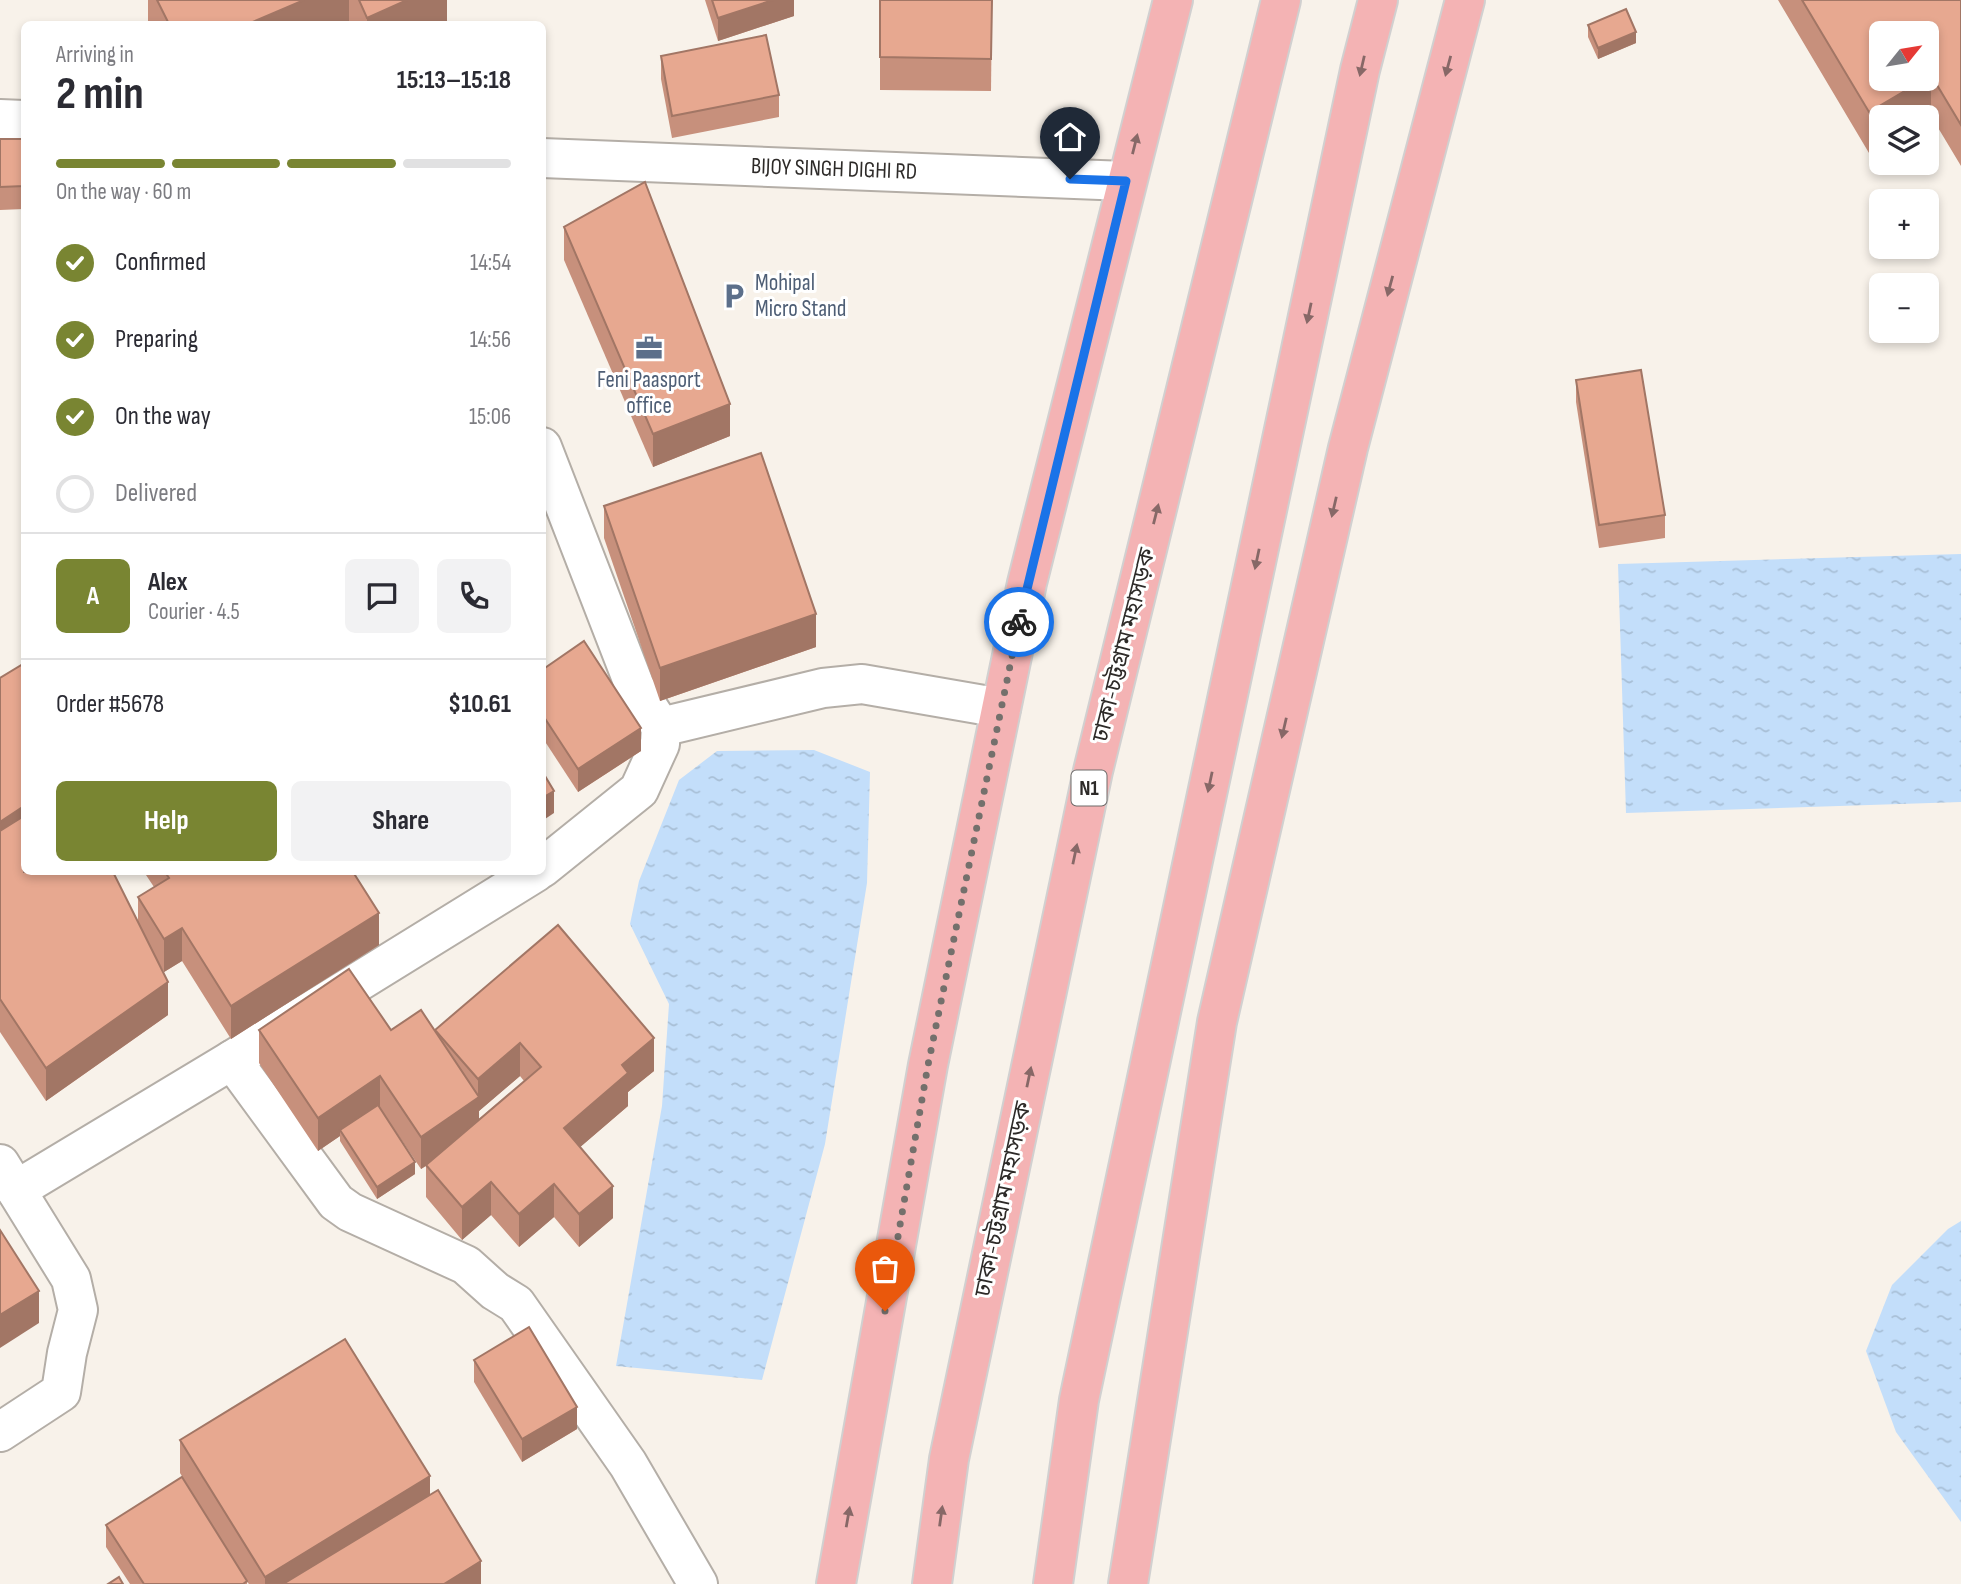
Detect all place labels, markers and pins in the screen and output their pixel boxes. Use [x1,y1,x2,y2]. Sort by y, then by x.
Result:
pin [1040,107,1100,179]
place label: Mohipal Micro Stand [755,269,846,323]
parking icon: Mohipal Micro Stand [719,281,749,311]
office icon: Feni Paasport office [634,333,664,363]
place label: Feni Paasport office [597,366,701,420]
pin [855,1239,915,1311]

